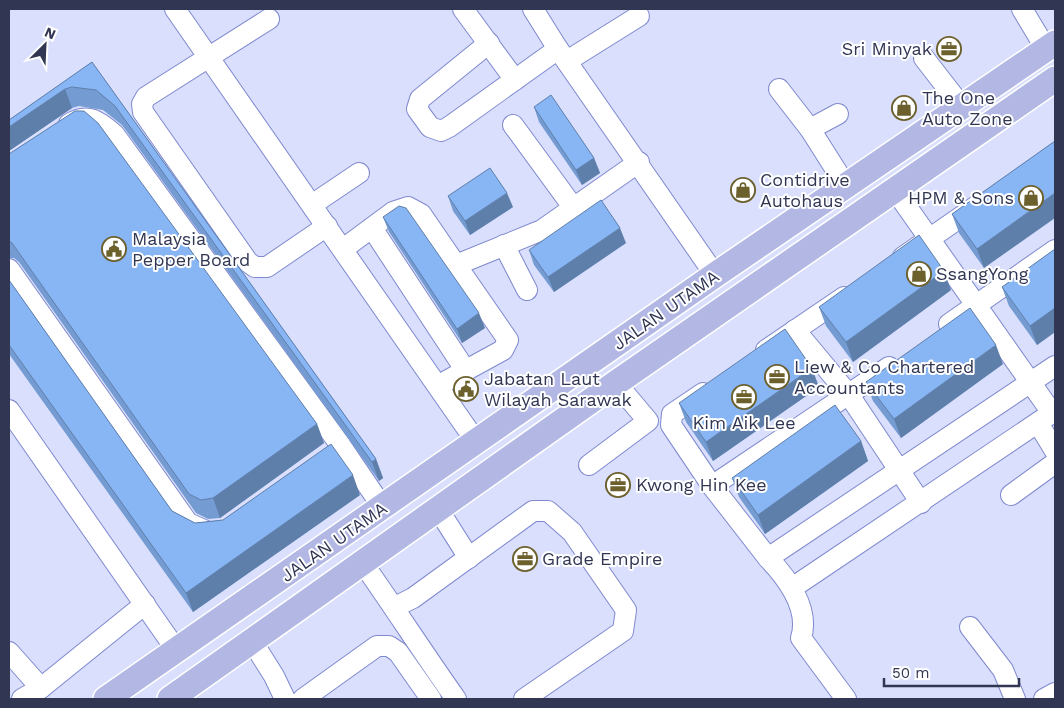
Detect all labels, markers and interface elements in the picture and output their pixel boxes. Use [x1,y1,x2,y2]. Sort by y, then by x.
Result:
north arrow [20,20,70,70]
text: N [42,24,58,43]
office icon: Sri Minyak [936,36,962,62]
place label: Sri Minyak [842,38,932,59]
place label: The One Auto Zone [922,87,1013,129]
shop icon: The One Auto Zone [891,95,917,121]
place label: Contidrive Autohaus [760,169,850,211]
shop icon: Contidrive Autohaus [730,177,756,203]
shop icon: HPM & Sons [1018,185,1044,211]
place label: HPM & Sons [908,187,1014,208]
place label: Malaysia Pepper Board [132,228,250,270]
public building icon: Malaysia Pepper Board [101,236,127,262]
shop icon: SsangYong [906,261,932,287]
place label: SsangYong [936,263,1029,284]
street label: JALAN UTAMA [609,265,723,354]
place label: Liew & Co Chartered Accountants [794,356,974,398]
office icon: Liew & Co Chartered Accountants [764,364,790,390]
place label: Jabatan Laut Wilayah Sarawak [484,368,632,410]
public building icon: Jabatan Laut Wilayah Sarawak [453,376,479,402]
office icon: Kim Aik Lee [731,384,757,410]
place label: Kim Aik Lee [692,412,796,433]
office icon: Kwong Hin Kee [605,472,631,498]
place label: Kwong Hin Kee [636,474,767,495]
street label: JALAN UTAMA [277,497,391,586]
office icon: Grade Empire [512,546,538,572]
place label: Grade Empire [542,548,662,569]
scale bar [884,656,1019,688]
text: 50 m [892,664,929,682]

